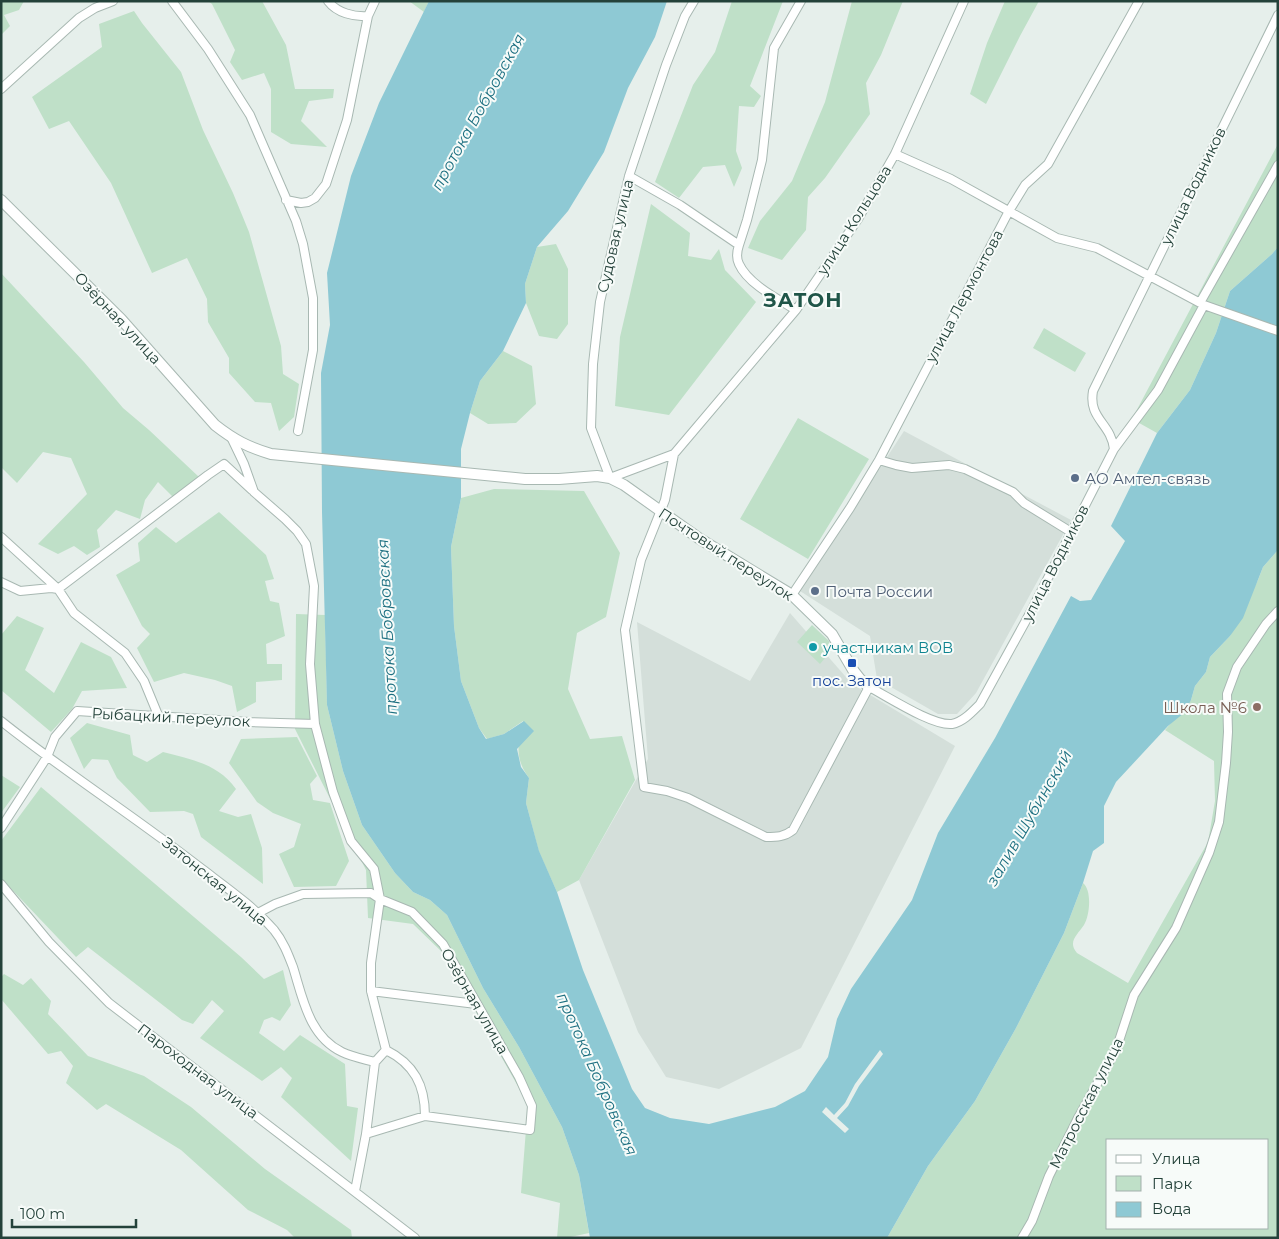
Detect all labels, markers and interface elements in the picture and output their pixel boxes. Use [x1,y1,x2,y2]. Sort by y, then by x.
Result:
water label: протока Бобровская [427,30,529,194]
street label: улица Водников [1156,124,1230,249]
street label: улица Кольцова [812,162,895,279]
street label: Судовая улица [593,177,637,295]
street label: улица Лермонтова [920,226,1007,367]
street label: Озёрная улица [70,268,166,368]
district label: ЗАТОН [762,288,843,312]
place label: АО Амтел-связь [1085,469,1210,488]
marker: АО Амтел-связь [1069,472,1081,484]
street label: улица Водников [1017,501,1093,626]
street label: Почтовый переулок [655,503,797,605]
water label: протока Бобровская [373,539,401,715]
place label: Почта России [825,582,933,601]
marker: Почта России [809,585,821,597]
place label: участникам ВОВ [822,638,953,657]
marker: участникам ВОВ [807,641,819,653]
marker: пос. Затон [846,657,858,669]
place label: пос. Затон [812,671,892,690]
place label: Школа №6 [1163,698,1247,717]
marker: Школа №6 [1251,701,1263,713]
street label: Рыбацкий переулок [91,703,251,731]
water label: залив Шубинский [982,747,1076,890]
street label: Затонская улица [158,833,272,929]
street label: Озёрная улица [437,945,513,1057]
water label: протока Бобровская [553,990,641,1158]
street label: Пароходная улица [134,1019,262,1123]
street label: Матросская улица [1045,1035,1127,1171]
legend [1106,1139,1269,1229]
text: Улица [1152,1149,1200,1168]
text: Парк [1152,1174,1192,1193]
scale bar [12,1196,136,1228]
text: Вода [1152,1199,1191,1218]
text: 100 m [20,1204,65,1223]

